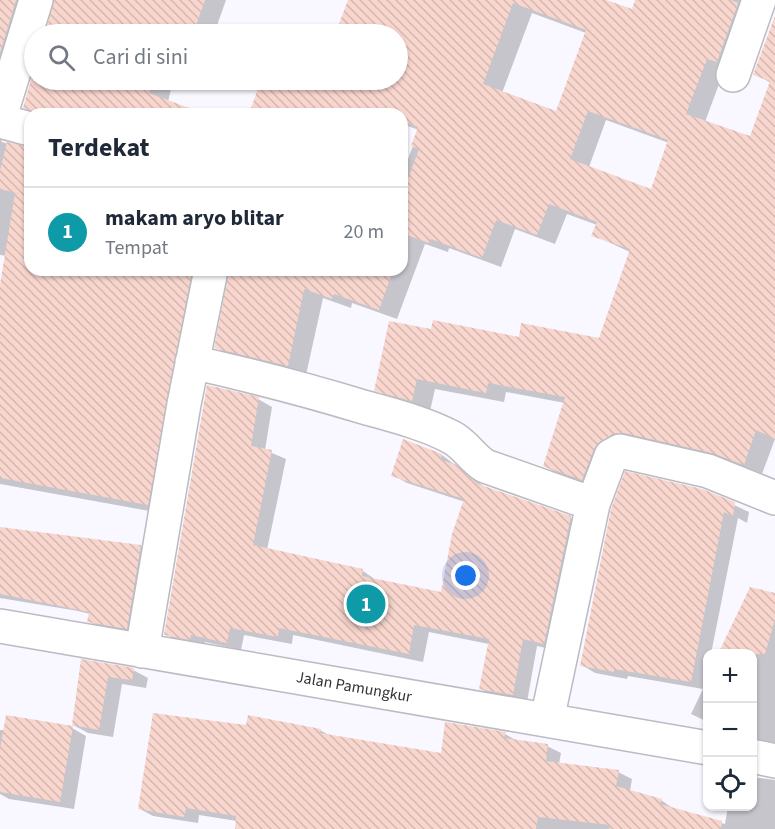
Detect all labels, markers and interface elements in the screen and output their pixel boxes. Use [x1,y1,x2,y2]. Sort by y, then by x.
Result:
search box [24,24,408,90]
icon: search [45,41,78,74]
text: Cari di sini [93,41,188,73]
text: Terdekat [48,129,150,166]
text: makam aryo blitar [105,202,284,234]
text: 1 [62,218,73,246]
text: 20 m [344,218,384,246]
text: Tempat [105,234,168,262]
your location [451,561,480,590]
pin: 1 [346,582,386,626]
map controls [703,649,757,811]
button: + [703,649,757,703]
street label: Jalan Pamungkur [294,666,414,708]
button: − [703,703,757,757]
button: locate [703,757,757,811]

